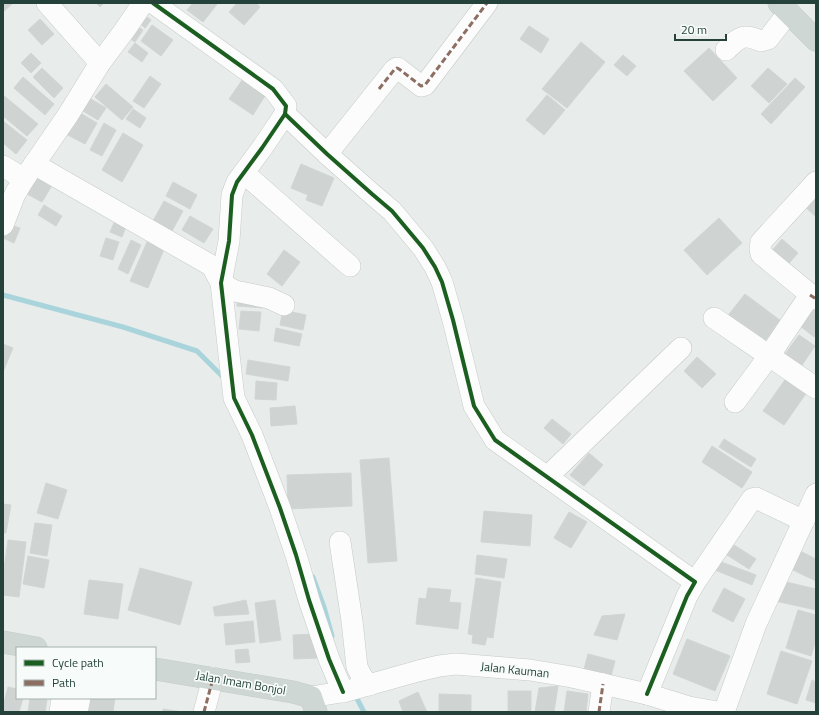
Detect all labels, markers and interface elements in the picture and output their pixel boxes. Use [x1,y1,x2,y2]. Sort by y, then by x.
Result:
scale bar [675,16,726,42]
text: 20 m [681,20,707,39]
legend [16,647,156,699]
text: Cycle path [52,653,104,672]
street label: Jalan Kauman [480,656,550,683]
street label: Jalan Imam Bonjol [195,665,288,700]
text: Path [52,673,76,692]

